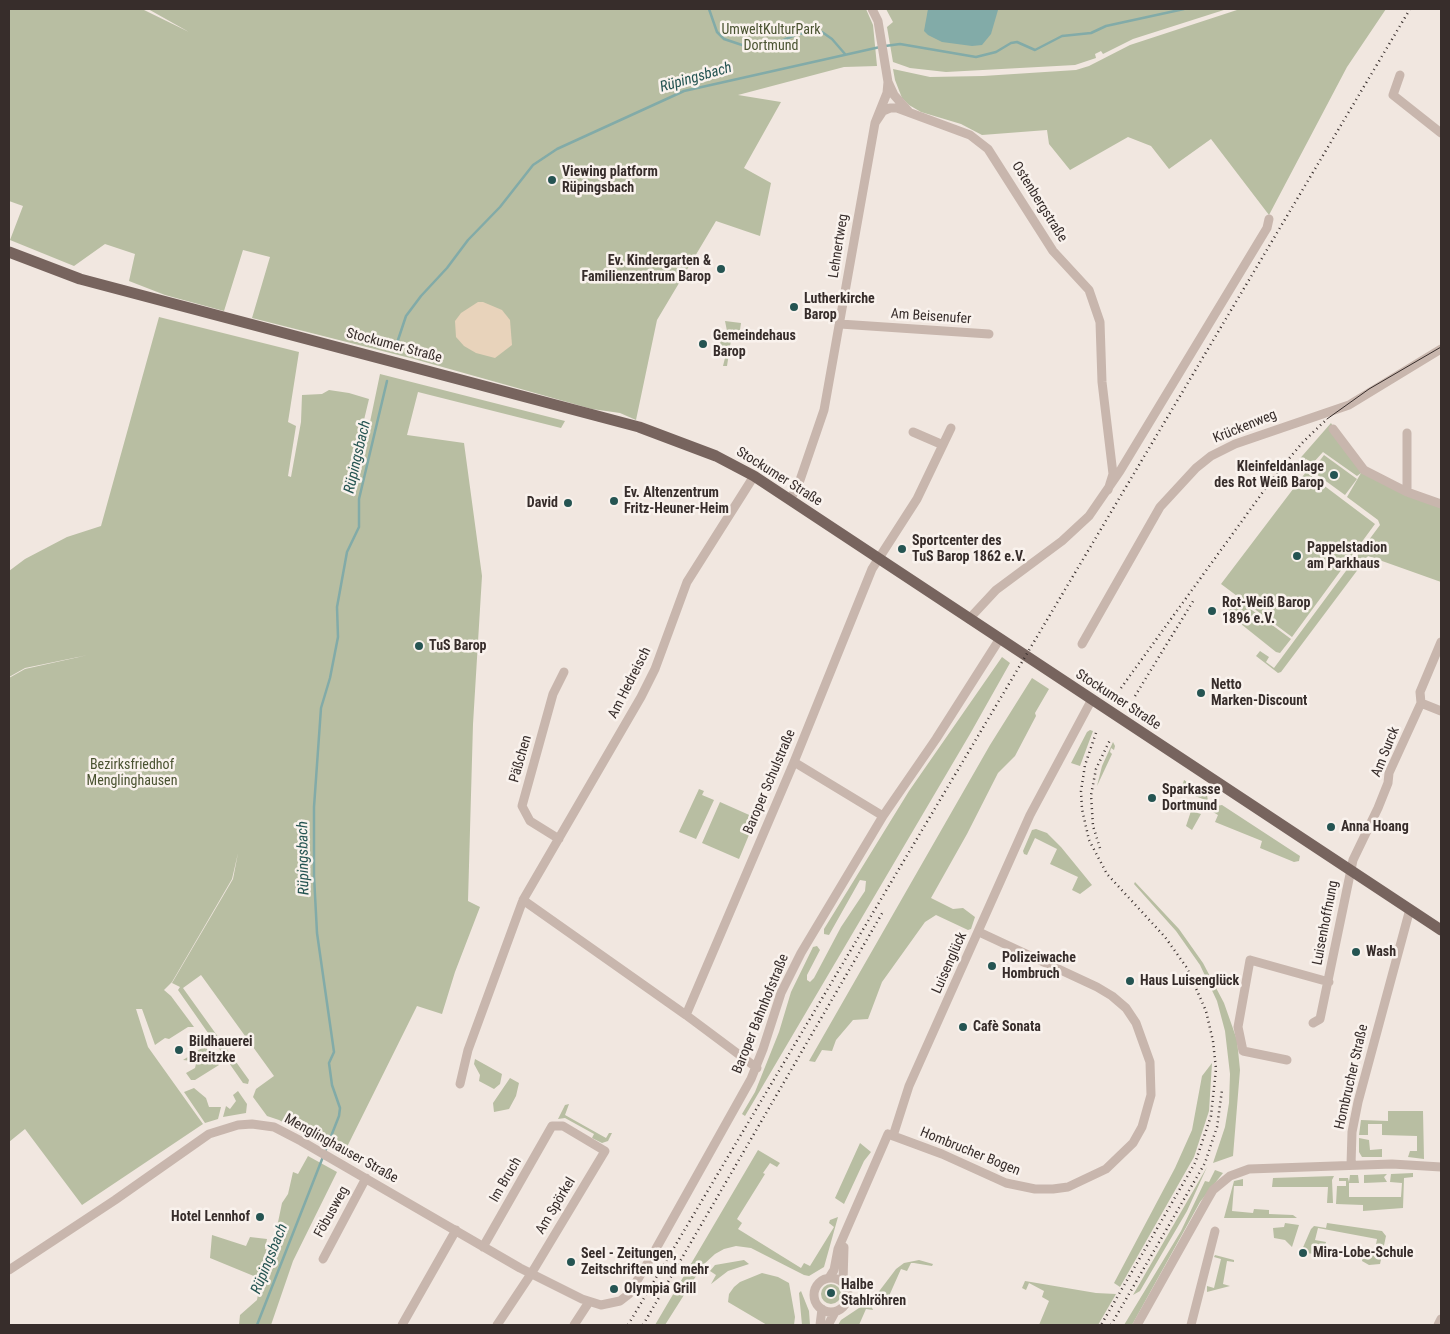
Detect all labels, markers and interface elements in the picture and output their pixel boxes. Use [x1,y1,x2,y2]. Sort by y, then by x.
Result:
park label: UmweltKulturPark Dortmund [721,22,821,54]
water label: Rüpingsbach [658,59,734,97]
street label: Ostenbergstraße [1008,159,1070,245]
place label: Viewing platform Rüpingsbach [562,164,658,196]
marker: Viewing platform Rüpingsbach [546,174,558,186]
street label: Lehnertweg [826,213,852,279]
place label: Ev. Kindergarten & Familienzentrum Barop [581,253,711,286]
marker: Ev. Kindergarten & Familienzentrum Barop [715,263,727,275]
place label: Lutherkirche Barop [804,291,875,324]
marker: Lutherkirche Barop [788,301,800,313]
street label: Am Beisenufer [890,306,972,328]
street label: Stockumer Straße [344,325,444,367]
place label: Gemeindehaus Barop [713,328,796,361]
marker: Gemeindehaus Barop [697,338,709,350]
street label: Krückenweg [1211,407,1279,447]
water label: Rüpingsbach [341,419,375,495]
street label: Stockumer Straße [733,444,825,510]
place label: Kleinfeldanlage des Rot Weiß Barop [1214,459,1324,492]
marker: Kleinfeldanlage des Rot Weiß Barop [1328,469,1340,481]
place label: Ev. Altenzentrum Fritz-Heuner-Heim [624,485,729,518]
place label: David [527,495,558,511]
marker: Ev. Altenzentrum Fritz-Heuner-Heim [608,495,620,507]
marker: David [562,497,574,509]
place label: Sportcenter des TuS Barop 1862 e.V. [912,533,1026,566]
place label: Pappelstadion am Parkhaus [1307,540,1387,572]
marker: Sportcenter des TuS Barop 1862 e.V. [896,543,908,555]
marker: Pappelstadion am Parkhaus [1291,550,1303,562]
place label: Rot-Weiß Barop 1896 e.V. [1222,595,1310,628]
marker: Rot-Weiß Barop 1896 e.V. [1206,605,1218,617]
place label: TuS Barop [429,638,487,654]
marker: TuS Barop [413,640,425,652]
street label: Am Hedreisch [605,645,655,721]
street label: Stockumer Straße [1072,666,1164,734]
place label: Netto Marken-Discount [1211,677,1307,710]
marker: Netto Marken-Discount [1195,687,1207,699]
street label: Am Surck [1368,724,1404,780]
street label: Baroper Schulstraße [740,727,800,837]
street label: Päßchen [506,733,536,785]
park label: Bezirksfriedhof Menglinghausen [87,757,177,790]
place label: Sparkasse Dortmund [1162,782,1220,814]
marker: Sparkasse Dortmund [1146,792,1158,804]
place label: Anna Hoang [1341,819,1409,835]
water label: Rüpingsbach [294,821,314,895]
marker: Anna Hoang [1325,821,1337,833]
street label: Luisenhoffnung [1310,879,1342,967]
street label: Luisenglück [929,930,971,996]
place label: Wash [1366,944,1396,960]
marker: Wash [1350,946,1362,958]
place label: Polizeiwache Hombruch [1002,950,1076,982]
street label: Baroper Bahnhofstraße [729,952,793,1076]
marker: Polizeiwache Hombruch [986,960,998,972]
place label: Haus Luisenglück [1140,973,1239,989]
marker: Haus Luisenglück [1124,975,1136,987]
place label: Cafè Sonata [973,1019,1041,1035]
marker: Cafè Sonata [957,1021,969,1033]
street label: Hombrucher Straße [1332,1023,1372,1131]
place label: Bildhauerei Breitzke [189,1034,253,1066]
marker: Bildhauerei Breitzke [173,1044,185,1056]
street label: Menglinghauser Straße [281,1111,401,1187]
street label: Hombrucher Bogen [918,1124,1022,1180]
street label: Im Bruch [486,1155,526,1205]
street label: Am Spörkel [533,1175,579,1237]
street label: Föbusweg [311,1183,353,1241]
place label: Hotel Lennhof [171,1209,250,1225]
marker: Hotel Lennhof [254,1211,266,1223]
water label: Rüpingsbach [248,1221,292,1297]
place label: Mira-Lobe-Schule [1313,1245,1414,1261]
place label: Seel - Zeitungen, Zeitschriften und mehr [581,1246,709,1278]
marker: Mira-Lobe-Schule [1297,1247,1309,1259]
marker: Seel - Zeitungen, Zeitschriften und mehr [565,1256,577,1268]
place label: Halbe Stahlröhren [841,1277,906,1310]
place label: Olympia Grill [624,1281,696,1297]
marker: Olympia Grill [608,1283,620,1295]
marker: Halbe Stahlröhren [825,1287,837,1299]

